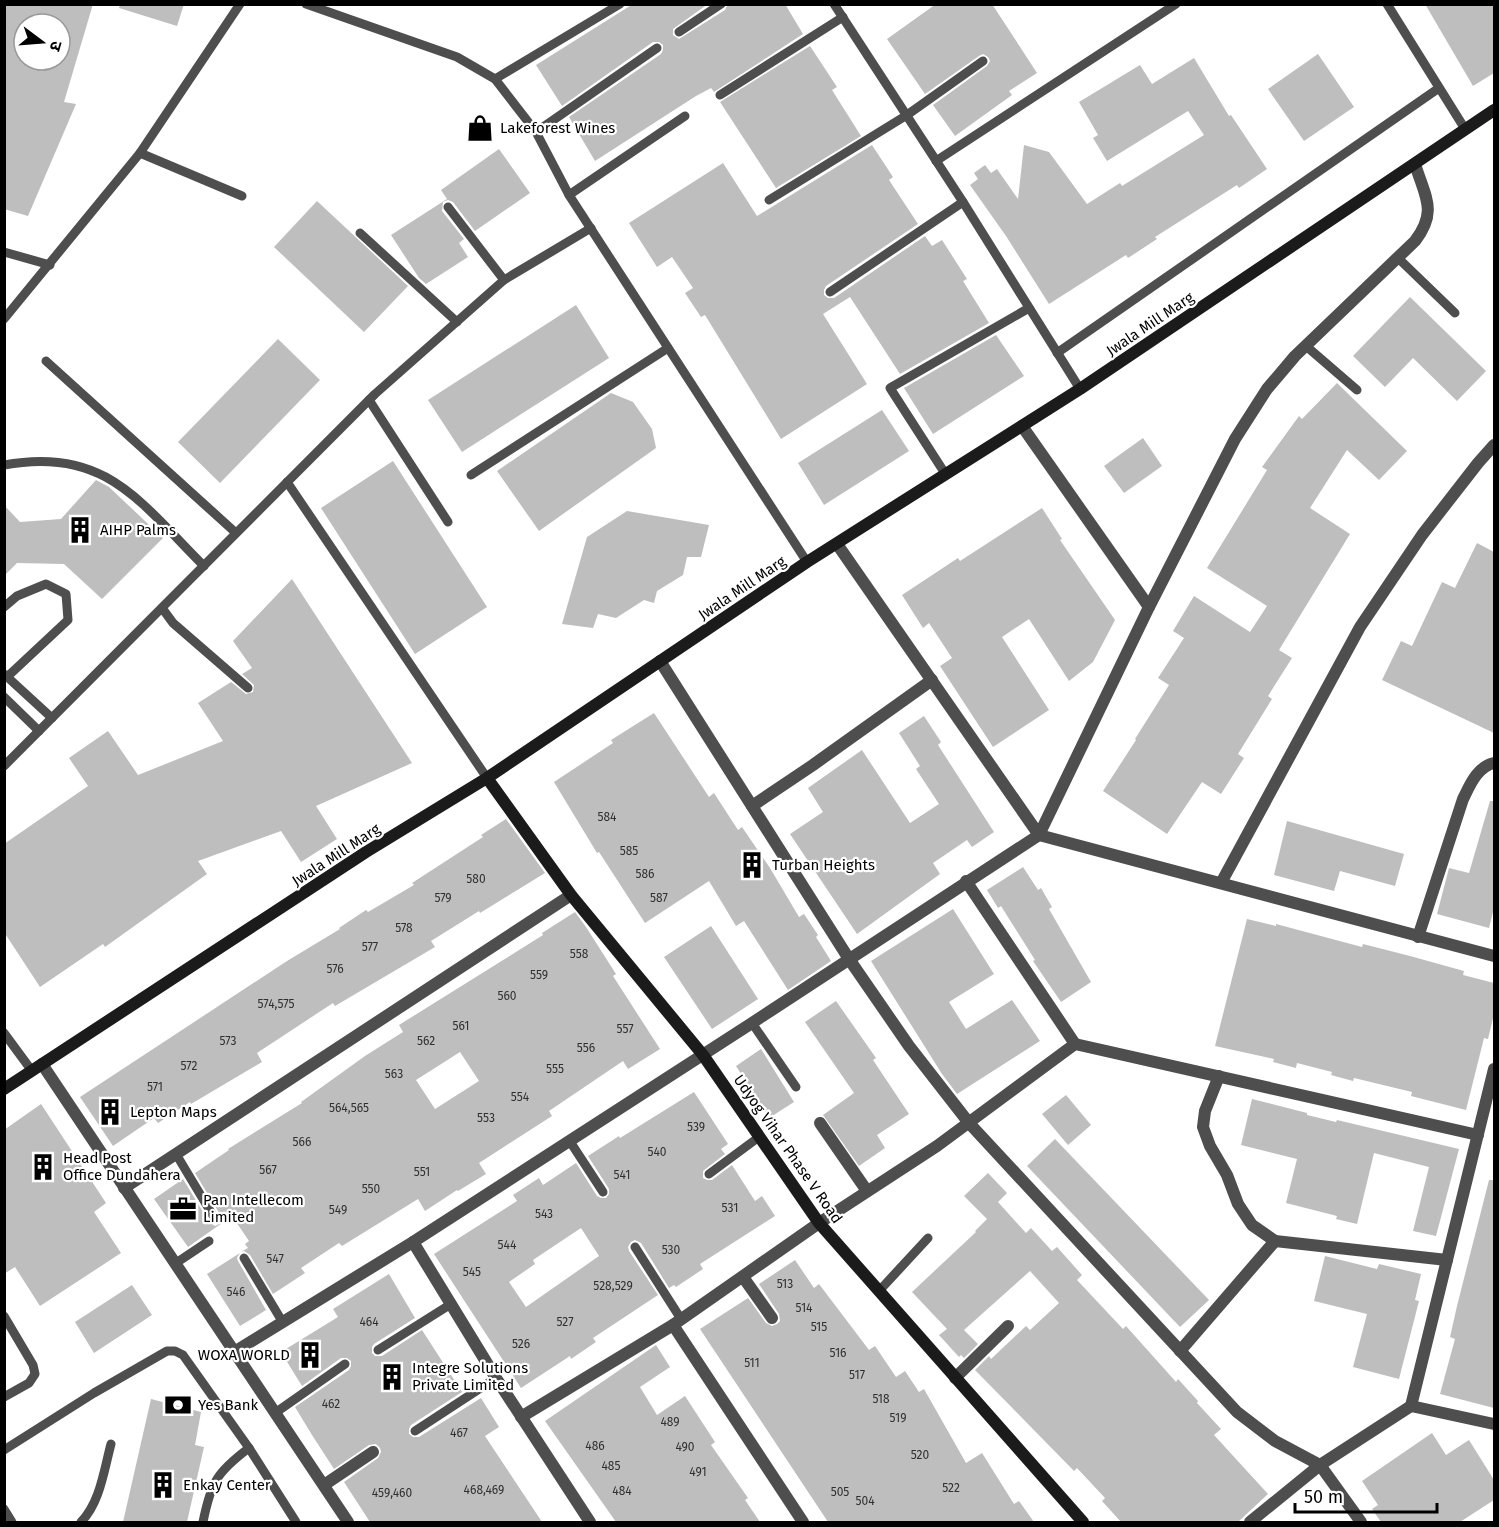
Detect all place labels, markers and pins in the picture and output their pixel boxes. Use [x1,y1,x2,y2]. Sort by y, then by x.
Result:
shop icon: Lakeforest Wines [465,113,495,143]
place label: Lakeforest Wines [500,119,615,137]
building icon: AIHP Palms [65,515,95,545]
place label: AIHP Palms [100,521,176,539]
building icon: Turban Heights [737,850,767,880]
place label: Turban Heights [772,856,875,874]
building icon: Lepton Maps [95,1097,125,1127]
place label: Lepton Maps [130,1103,217,1121]
place label: Head Post Office Dundahera [63,1149,181,1184]
building icon: Head Post Office Dundahera [28,1152,58,1182]
place label: Pan Intellecom Limited [203,1191,304,1226]
office icon: Pan Intellecom Limited [168,1194,198,1224]
building icon: WOXA WORLD [295,1340,325,1370]
place label: WOXA WORLD [198,1346,290,1364]
place label: Integre Solutions Private Limited [412,1359,528,1394]
building icon: Integre Solutions Private Limited [377,1362,407,1392]
bank icon: Yes Bank [163,1390,193,1420]
place label: Yes Bank [198,1396,259,1414]
building icon: Enkay Center [148,1470,178,1500]
place label: Enkay Center [183,1476,271,1494]

